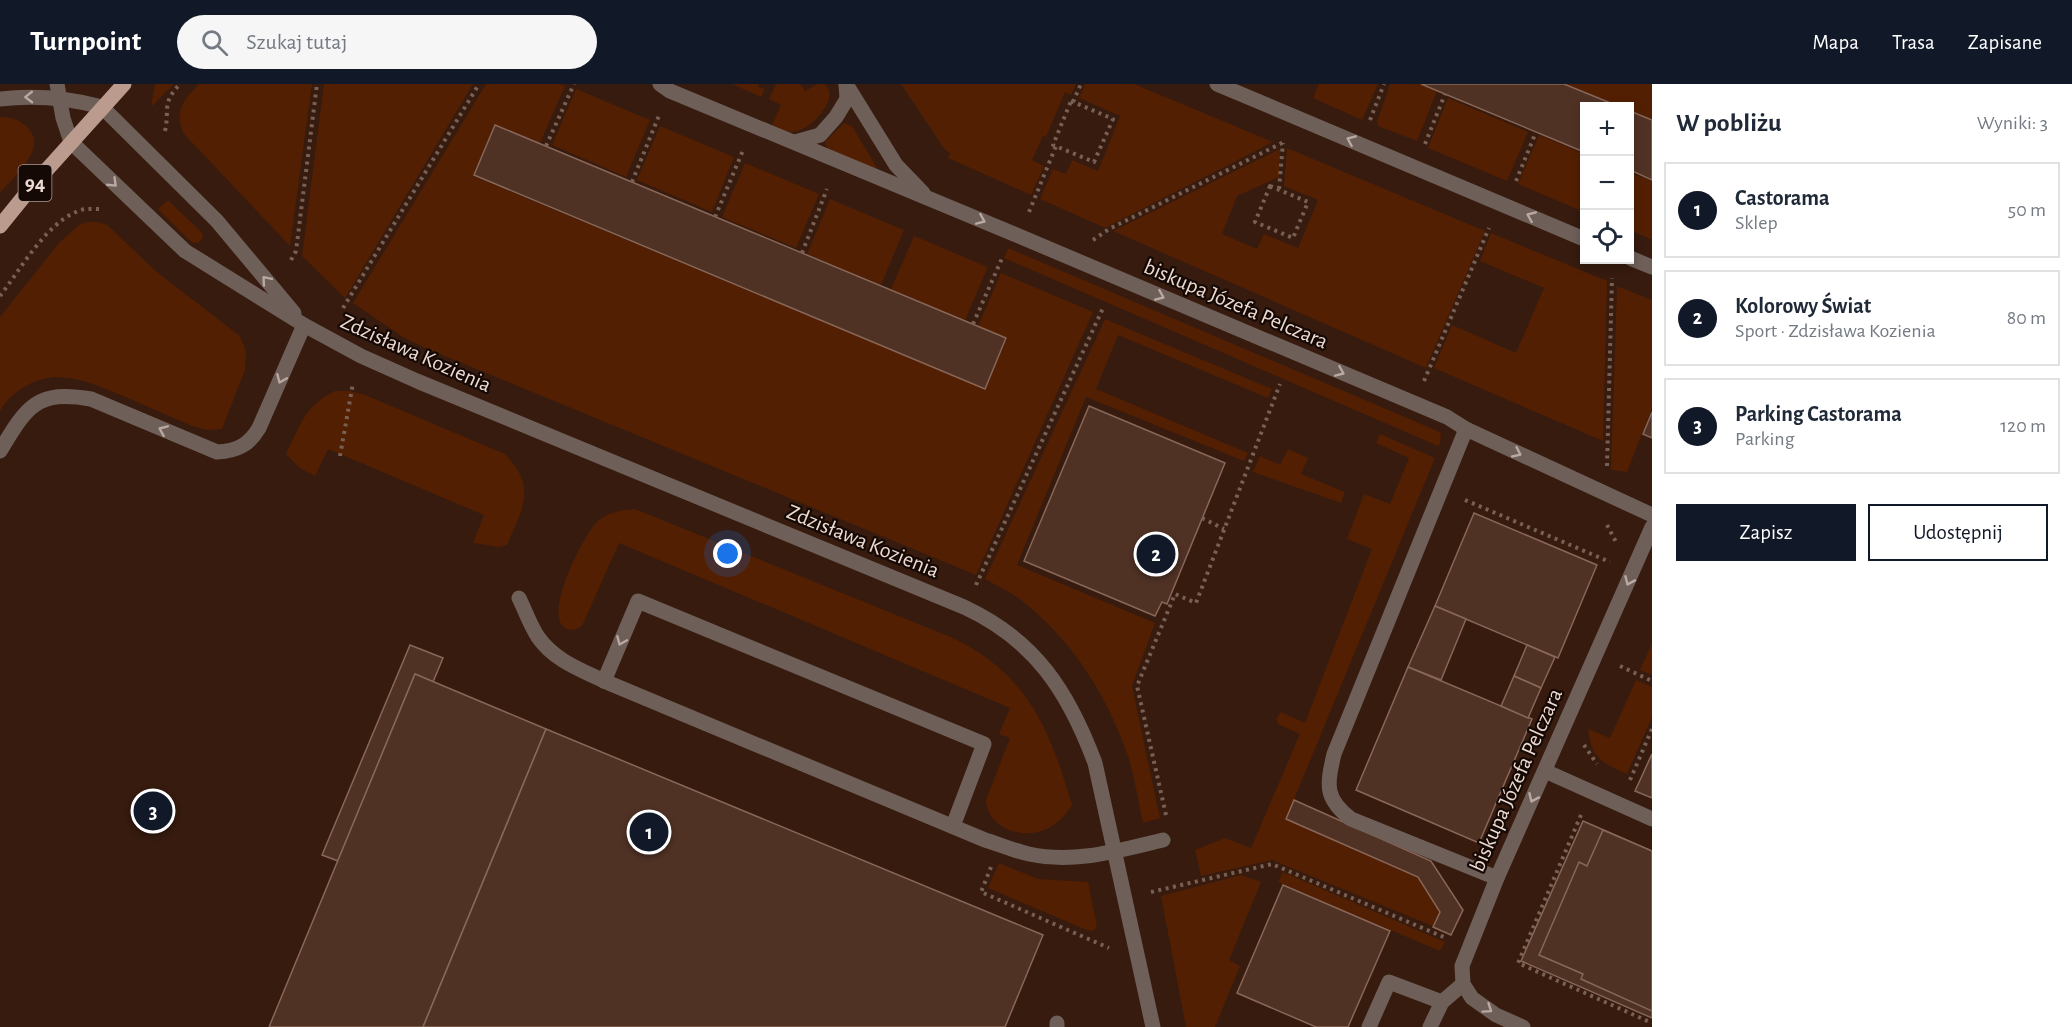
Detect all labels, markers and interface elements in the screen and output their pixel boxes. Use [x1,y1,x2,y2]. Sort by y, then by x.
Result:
search box [177,15,597,69]
icon: search [198,26,231,59]
text: Turnpoint [30,28,141,56]
text: Szukaj tutaj [246,31,347,53]
text: Mapa [1813,32,1859,53]
text: Trasa [1892,32,1935,53]
text: Zapisane [1968,32,2042,53]
one-way arrow [25,91,34,103]
map controls [1580,102,1634,264]
button: + [1580,102,1634,156]
text: W pobliżu [1676,110,1782,136]
text: Wyniki: 3 [1977,113,2048,133]
one-way arrow [1346,135,1357,147]
button: − [1580,156,1634,210]
road number: 94 [18,165,51,201]
one-way arrow [106,175,117,186]
text: Castorama [1735,187,1830,209]
text: 1 [1694,200,1701,220]
text: 50 m [2008,200,2046,220]
button: locate [1580,210,1634,264]
one-way arrow [1526,211,1537,223]
one-way arrow [974,213,985,225]
text: Sklep [1735,213,1778,233]
street label: biskupa Józefa Pelczara [1141,255,1331,353]
one-way arrow [263,276,274,287]
one-way arrow [1154,289,1165,301]
text: Kolorowy Świat [1735,295,1871,317]
text: 2 [1693,308,1702,328]
text: 80 m [2007,308,2046,328]
street label: Zdzisława Kozienia [337,310,495,396]
text: Sport · Zdzisława Kozienia [1735,321,1936,341]
one-way arrow [1333,365,1344,377]
one-way arrow [276,372,288,383]
text: Parking Castorama [1735,403,1902,425]
text: 3 [1693,416,1702,436]
text: 120 m [2000,416,2046,436]
one-way arrow [159,425,170,437]
text: Parking [1735,429,1794,449]
one-way arrow [1511,445,1522,457]
street label: Zdzisława Kozienia [784,500,942,582]
button: Zapisz [1676,504,1856,561]
button: Udostępnij [1868,504,2048,561]
pin: 2 [1136,532,1176,576]
your location [713,539,742,568]
one-way arrow [1624,575,1636,586]
one-way arrow [616,635,628,646]
street label: biskupa Józefa Pelczara [1466,685,1566,875]
pin: 3 [134,788,172,834]
one-way arrow [1529,791,1541,802]
pin: 1 [630,810,668,855]
one-way arrow [1481,1002,1492,1013]

